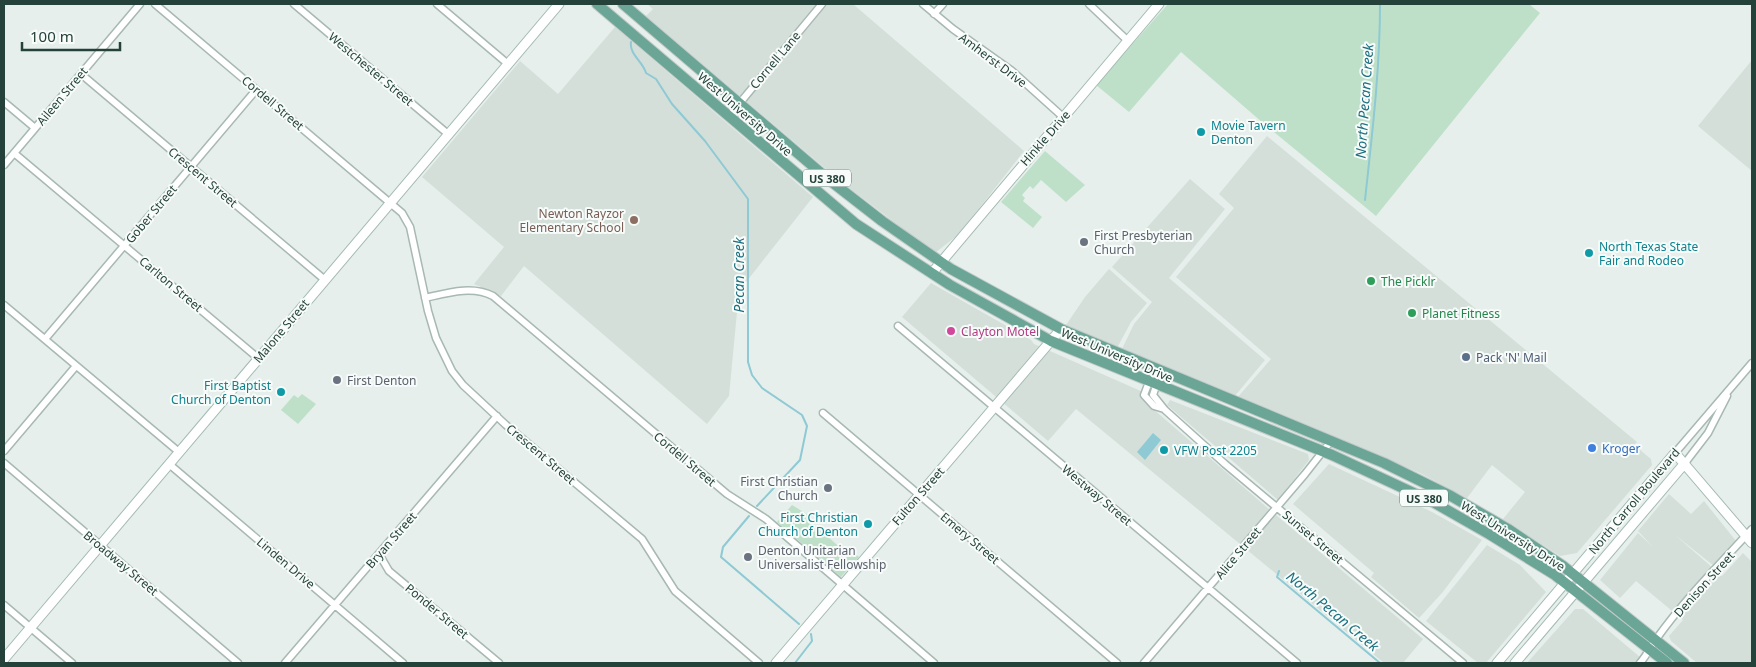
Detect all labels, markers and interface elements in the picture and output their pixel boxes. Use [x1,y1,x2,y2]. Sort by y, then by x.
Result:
scale bar [22,20,120,52]
text: 100 m [30,26,74,46]
street label: Cornell Lane [746,27,804,92]
street label: Westchester Street [325,28,418,110]
street label: Amherst Drive [956,29,1031,91]
water label: North Pecan Creek [1351,42,1378,159]
street label: Aileen Street [33,63,92,129]
street label: West University Drive [694,68,796,160]
street label: Cordell Street [238,72,308,135]
street label: Hinkle Drive [1016,106,1074,169]
place label: Movie Tavern Denton [1211,117,1286,148]
marker: Movie Tavern Denton [1195,126,1207,138]
street label: Crescent Street [165,143,242,211]
road number: US 380 [803,170,851,187]
street label: Gober Street [121,181,181,247]
place label: Newton Rayzor Elementary School [519,205,624,236]
marker: Newton Rayzor Elementary School [628,214,640,226]
place label: First Presbyterian Church [1094,227,1193,258]
water label: Pecan Creek [729,236,748,313]
marker: First Presbyterian Church [1078,236,1090,248]
place label: North Texas State Fair and Rodeo [1599,238,1698,269]
marker: North Texas State Fair and Rodeo [1583,247,1595,259]
street label: Carlton Street [136,252,207,316]
place label: The Picklr [1381,273,1436,290]
marker: The Picklr [1365,275,1377,287]
street label: Malone Street [249,295,313,367]
place label: Planet Fitness [1422,305,1500,322]
marker: Planet Fitness [1406,307,1418,319]
place label: Clayton Motel [961,323,1039,340]
street label: West University Drive [1058,324,1176,386]
marker: Clayton Motel [945,325,957,337]
place label: Pack 'N' Mail [1476,349,1547,366]
marker: Pack 'N' Mail [1460,351,1472,363]
place label: First Denton [347,372,416,389]
marker: First Denton [331,374,343,386]
place label: First Baptist Church of Denton [171,377,272,408]
marker: First Baptist Church of Denton [275,386,287,398]
street label: Crescent Street [503,420,580,488]
street label: Cordell Street [650,428,720,491]
place label: Kroger [1602,440,1641,457]
place label: VFW Post 2205 [1174,442,1257,459]
marker: Kroger [1586,442,1598,454]
marker: VFW Post 2205 [1158,444,1170,456]
street label: North Carroll Boulevard [1584,444,1684,558]
street label: Westway Street [1058,461,1136,530]
street label: Fulton Street [888,463,949,529]
place label: First Christian Church [740,473,818,504]
marker: First Christian Church [822,482,834,494]
road number: US 380 [1400,489,1448,506]
street label: West University Drive [1458,497,1569,575]
street label: Sunset Street [1279,506,1348,568]
street label: Bryan Street [362,508,421,572]
street label: Emery Street [937,508,1004,568]
place label: First Christian Church of Denton [758,509,858,540]
marker: First Christian Church of Denton [862,518,874,530]
street label: Alice Street [1211,523,1265,583]
street label: Broadway Street [80,527,163,600]
street label: Linden Drive [253,534,319,593]
place label: Denton Unitarian Universalist Fellowship [758,542,886,573]
street label: Denison Street [1670,547,1739,621]
marker: Denton Unitarian Universalist Fellowship [742,551,754,563]
water label: North Pecan Creek [1283,567,1384,656]
street label: Ponder Street [402,580,473,643]

